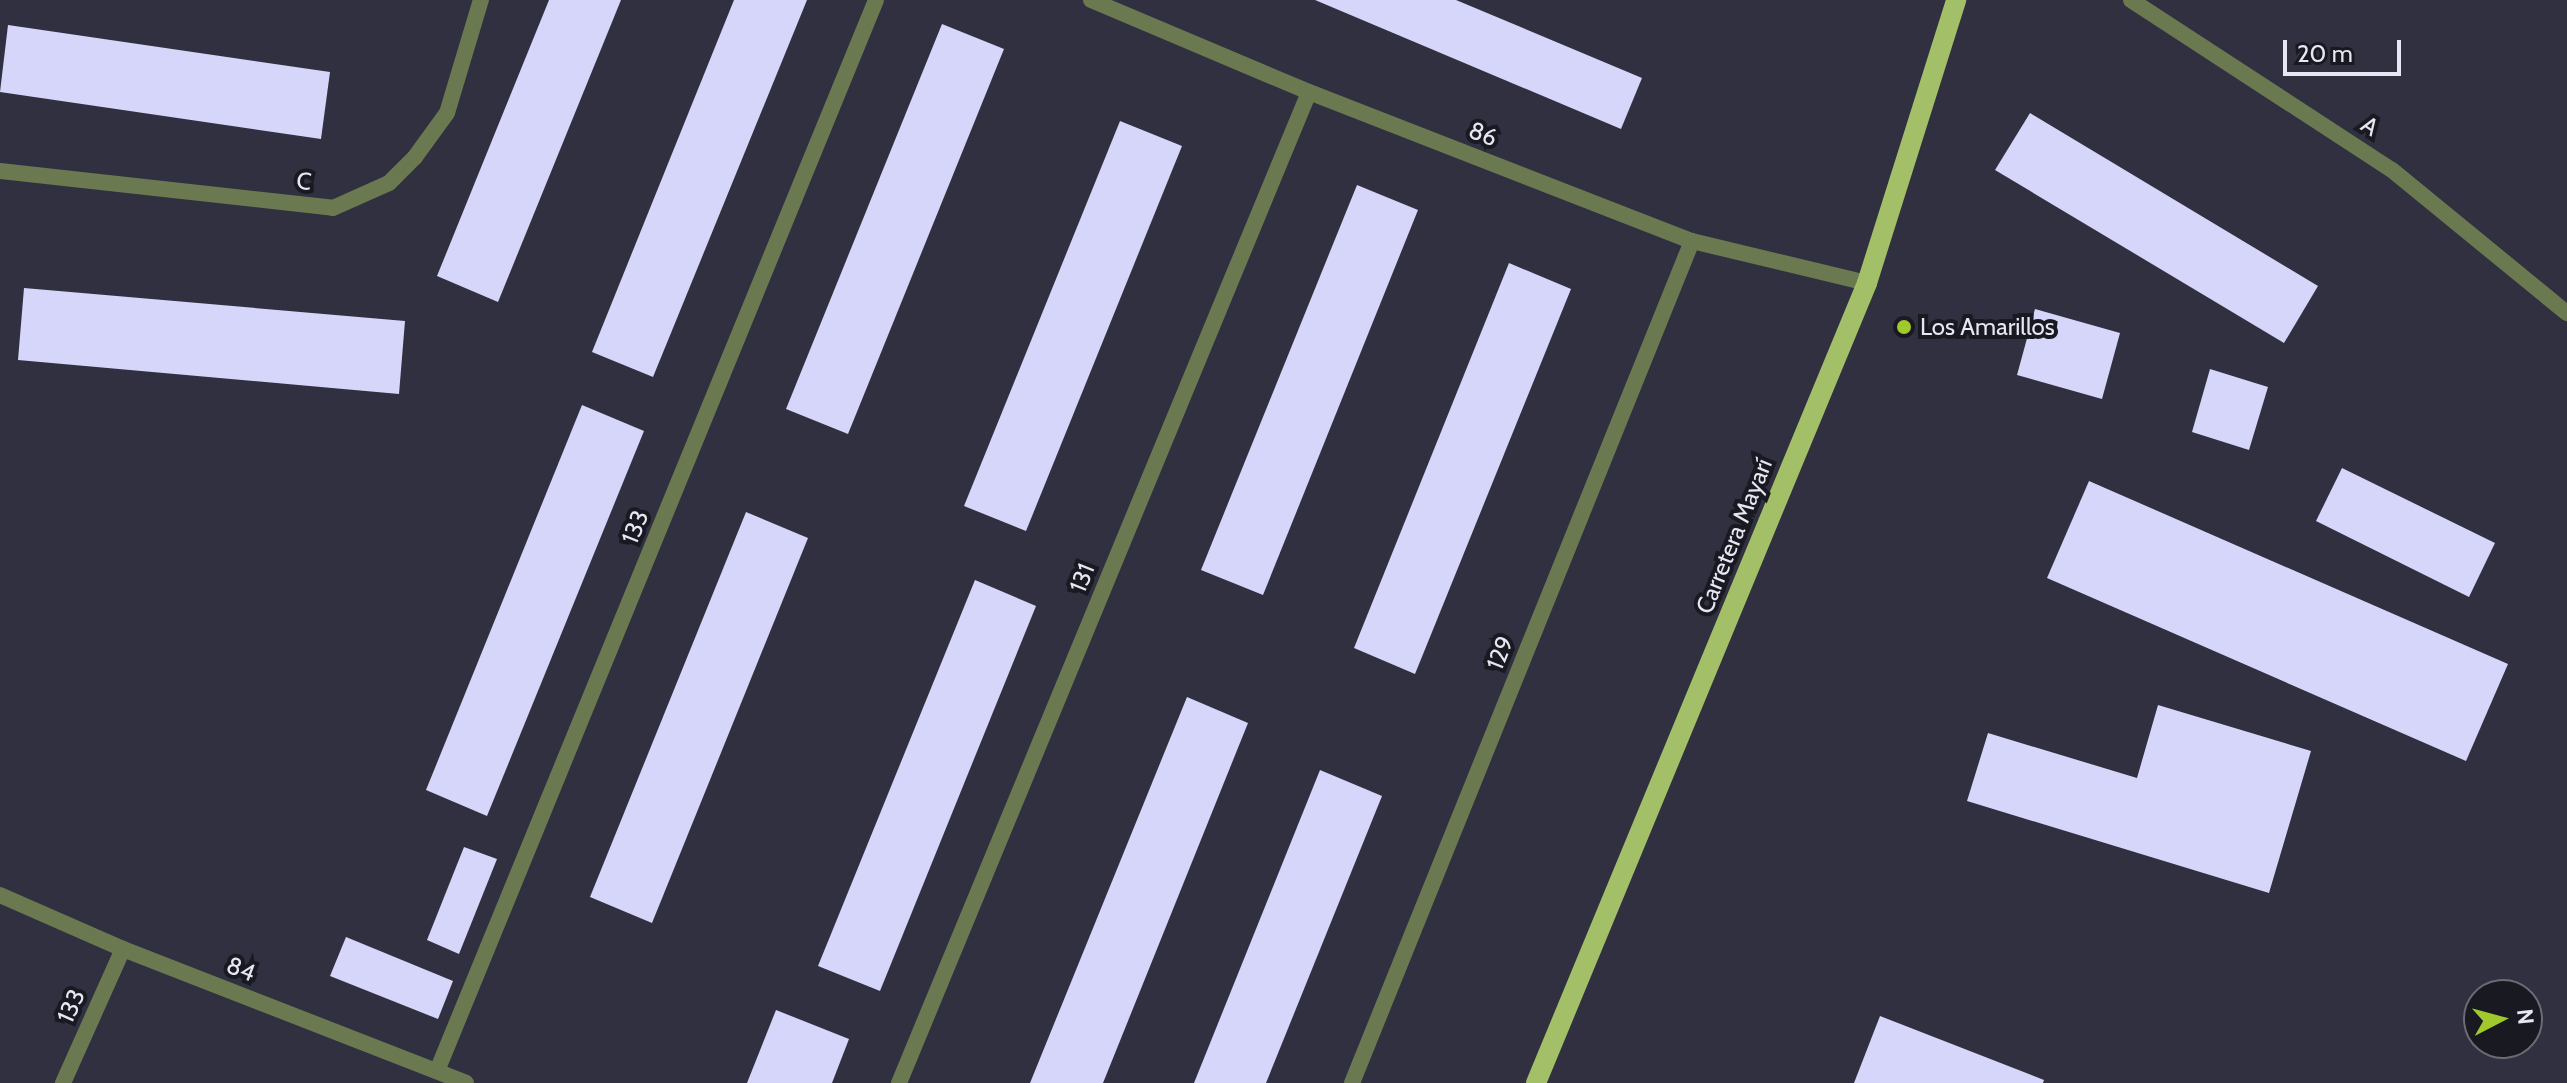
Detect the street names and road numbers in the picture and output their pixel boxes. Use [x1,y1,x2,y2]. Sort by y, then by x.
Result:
street label: A [2356,110,2384,142]
street label: 86 [1465,116,1501,152]
street label: C [295,166,313,196]
street label: Carretera Mayarí [1690,454,1778,618]
street label: 133 [615,506,655,548]
street label: 131 [1063,559,1101,597]
street label: 129 [1480,632,1520,674]
street label: 84 [223,950,259,988]
street label: 133 [51,985,91,1027]

